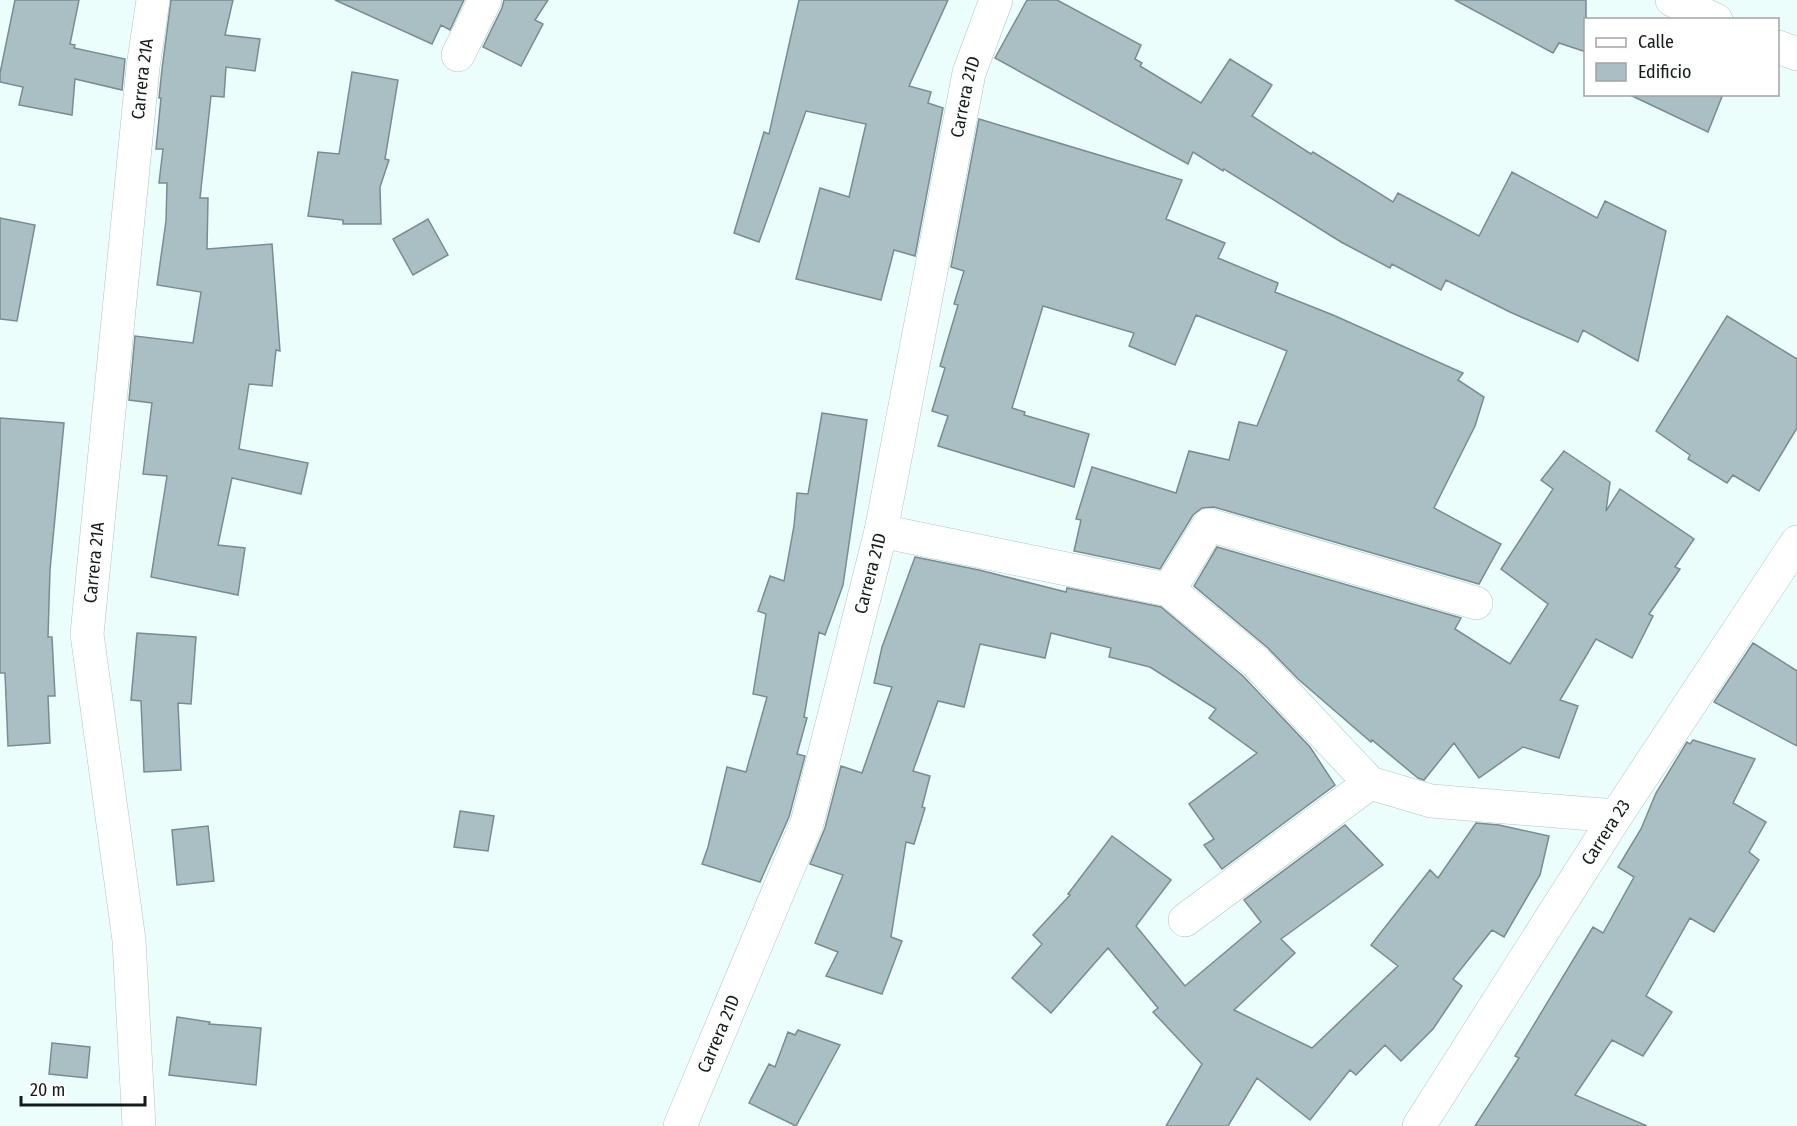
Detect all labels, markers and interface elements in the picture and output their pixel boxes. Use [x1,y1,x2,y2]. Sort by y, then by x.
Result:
legend [1584,18,1779,96]
text: Calle [1638,31,1674,53]
street label: Carrera 21A [127,36,158,121]
street label: Carrera 21D [946,53,985,139]
text: Edificio [1638,61,1691,83]
street label: Carrera 21A [79,520,109,604]
street label: Carrera 21D [849,531,891,616]
street label: Carrera 23 [1577,795,1635,869]
street label: Carrera 21D [693,991,745,1076]
scale bar [21,1069,146,1107]
text: 20 m [30,1079,65,1101]

